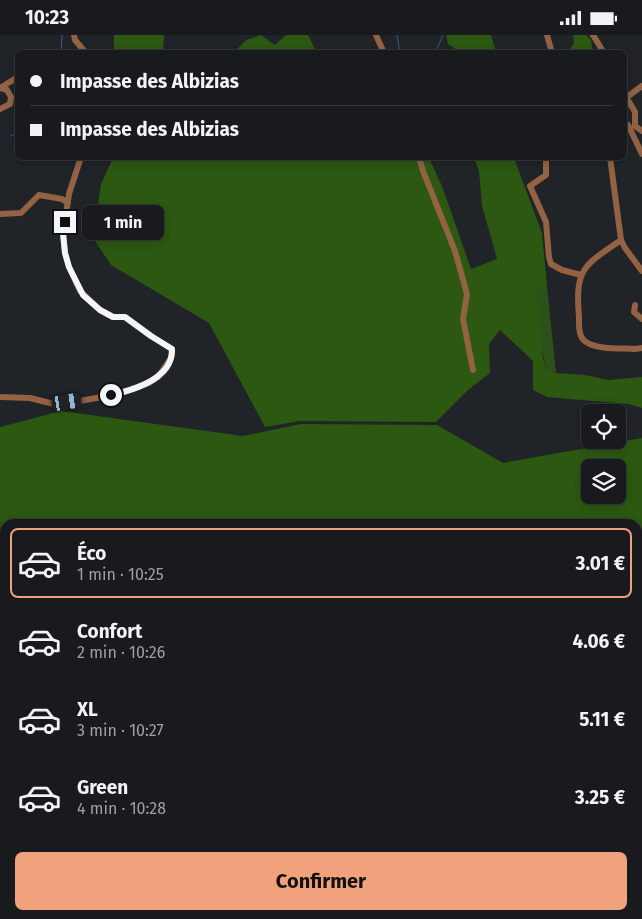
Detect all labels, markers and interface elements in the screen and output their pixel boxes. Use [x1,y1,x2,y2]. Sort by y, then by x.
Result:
text: 10:23 [25,6,69,29]
text: Impasse des Albizias [60,70,239,93]
text: Impasse des Albizias [60,118,239,141]
callout: 1 min [82,205,165,239]
route end [54,211,76,233]
text: 1 min [104,213,142,232]
route start [100,384,122,406]
car [51,392,82,412]
map controls [581,404,626,504]
button: locate [581,404,626,449]
button: layers [581,459,626,504]
icon: car [17,541,62,586]
text: Éco [77,542,106,565]
text: 3.01 € [576,552,625,575]
text: 1 min · 10:25 [77,565,164,584]
icon: car [17,619,62,664]
text: Confort [77,620,142,643]
text: 4.06 € [572,630,625,653]
text: 2 min · 10:26 [77,643,165,662]
icon: car [17,697,62,742]
text: XL [77,698,98,721]
text: 5.11 € [579,708,625,731]
text: 3 min · 10:27 [77,721,164,740]
icon: car [17,775,62,820]
text: Green [77,776,128,799]
text: 3.25 € [575,786,625,809]
text: 4 min · 10:28 [77,799,166,818]
button: Confirmer [15,852,627,910]

